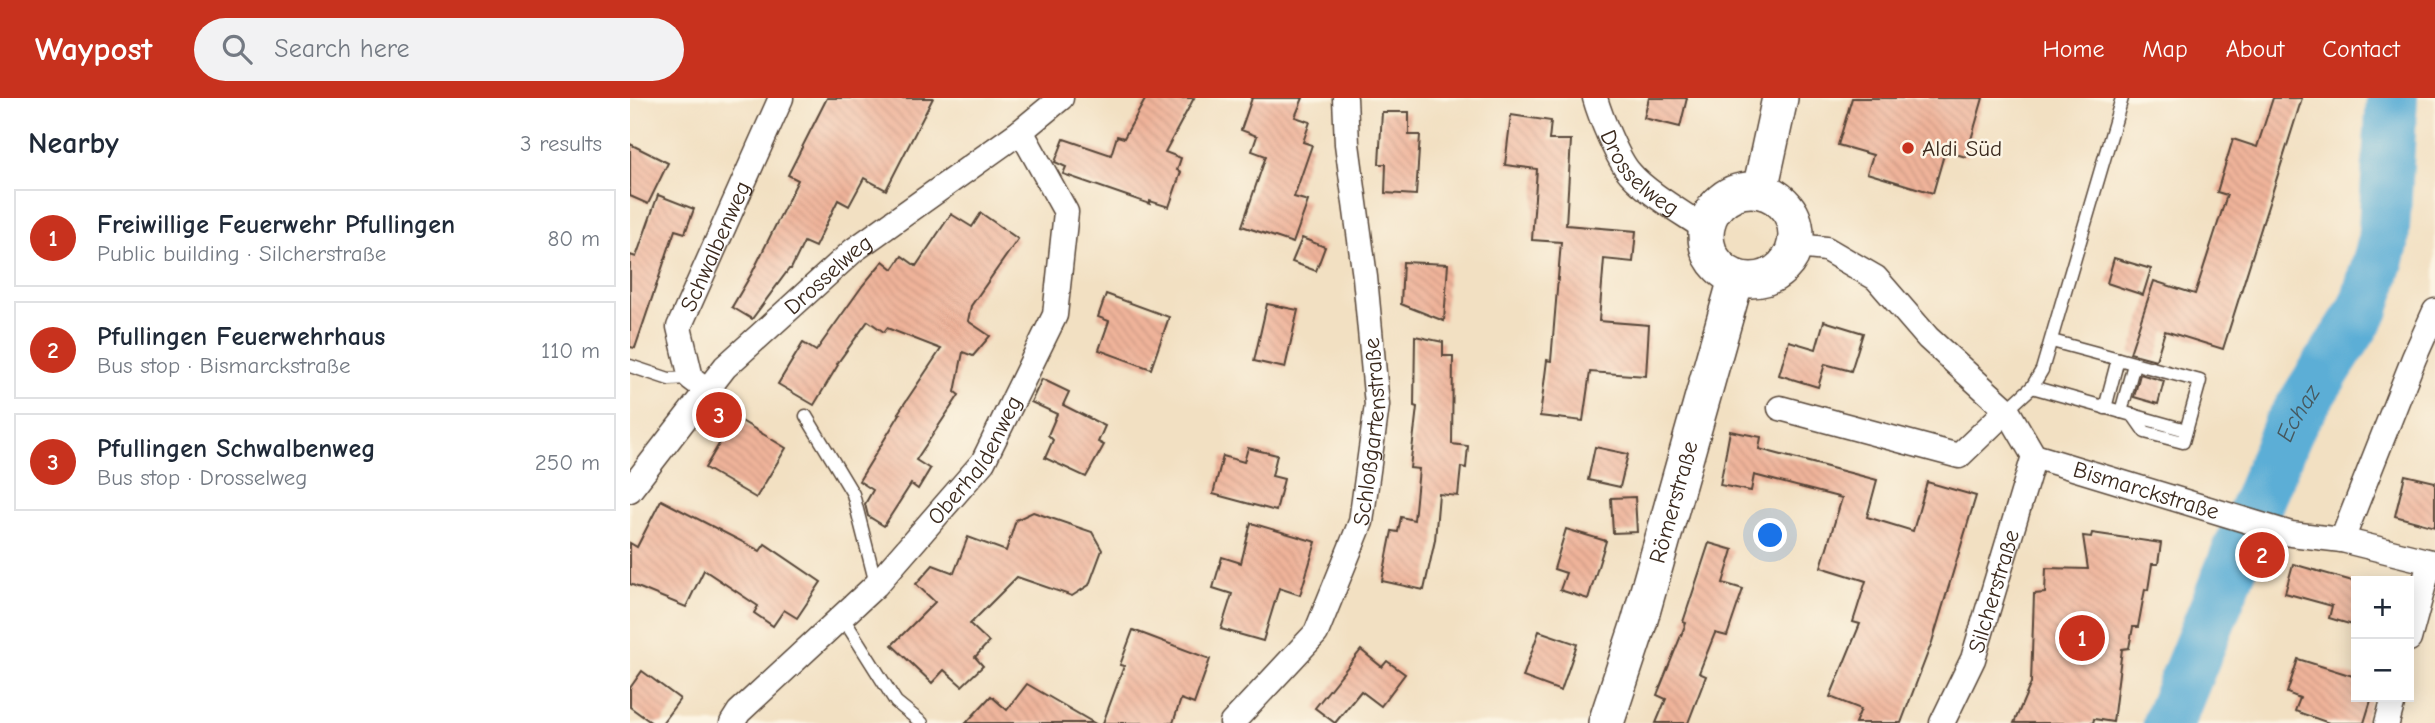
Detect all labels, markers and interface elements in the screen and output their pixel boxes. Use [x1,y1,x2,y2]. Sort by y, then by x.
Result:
search box [194,18,684,81]
text: Waypost [35,30,152,68]
icon: search [218,30,256,68]
text: Search here [274,34,410,64]
text: Home [2043,35,2104,63]
text: Map [2142,35,2188,63]
text: About [2226,35,2284,63]
text: Contact [2322,35,2400,63]
text: Nearby [28,126,119,161]
street label: Drosselweg [1594,126,1684,222]
text: 3 results [520,130,602,157]
place label: Aldi Süd [1922,135,2002,162]
marker: Aldi Süd [1900,140,1916,156]
street label: Schwalbenweg [675,177,756,316]
text: Freiwillige Feuerwehr Pfullingen [97,210,455,240]
text: 1 [48,225,58,252]
text: 80 m [547,225,600,252]
street label: Drosselweg [779,229,877,321]
text: Public building · Silcherstraße [97,240,386,267]
text: Pfullingen Feuerwehrhaus [97,322,385,352]
street label: Schloßgartenstraße [1348,336,1391,527]
text: 2 [47,337,59,364]
text: 110 m [541,337,600,364]
text: Bus stop · Bismarckstraße [97,352,350,379]
water label: Echaz [2270,379,2326,445]
pin: 3 [696,389,742,441]
street label: Oberhaldenweg [922,391,1027,530]
text: Pfullingen Schwalbenweg [97,434,376,464]
street label: Römerstraße [1644,438,1704,566]
text: 3 [47,449,59,476]
text: 250 m [535,449,600,476]
street label: Bismarckstraße [2070,456,2222,525]
text: Bus stop · Drosselweg [97,464,307,491]
your location [1753,518,1787,552]
street label: Silcherstraße [1963,526,2025,656]
pin: 2 [2239,529,2285,581]
map controls [2351,576,2414,702]
button: + [2351,576,2414,639]
pin: 1 [2059,612,2105,664]
button: − [2351,639,2414,702]

